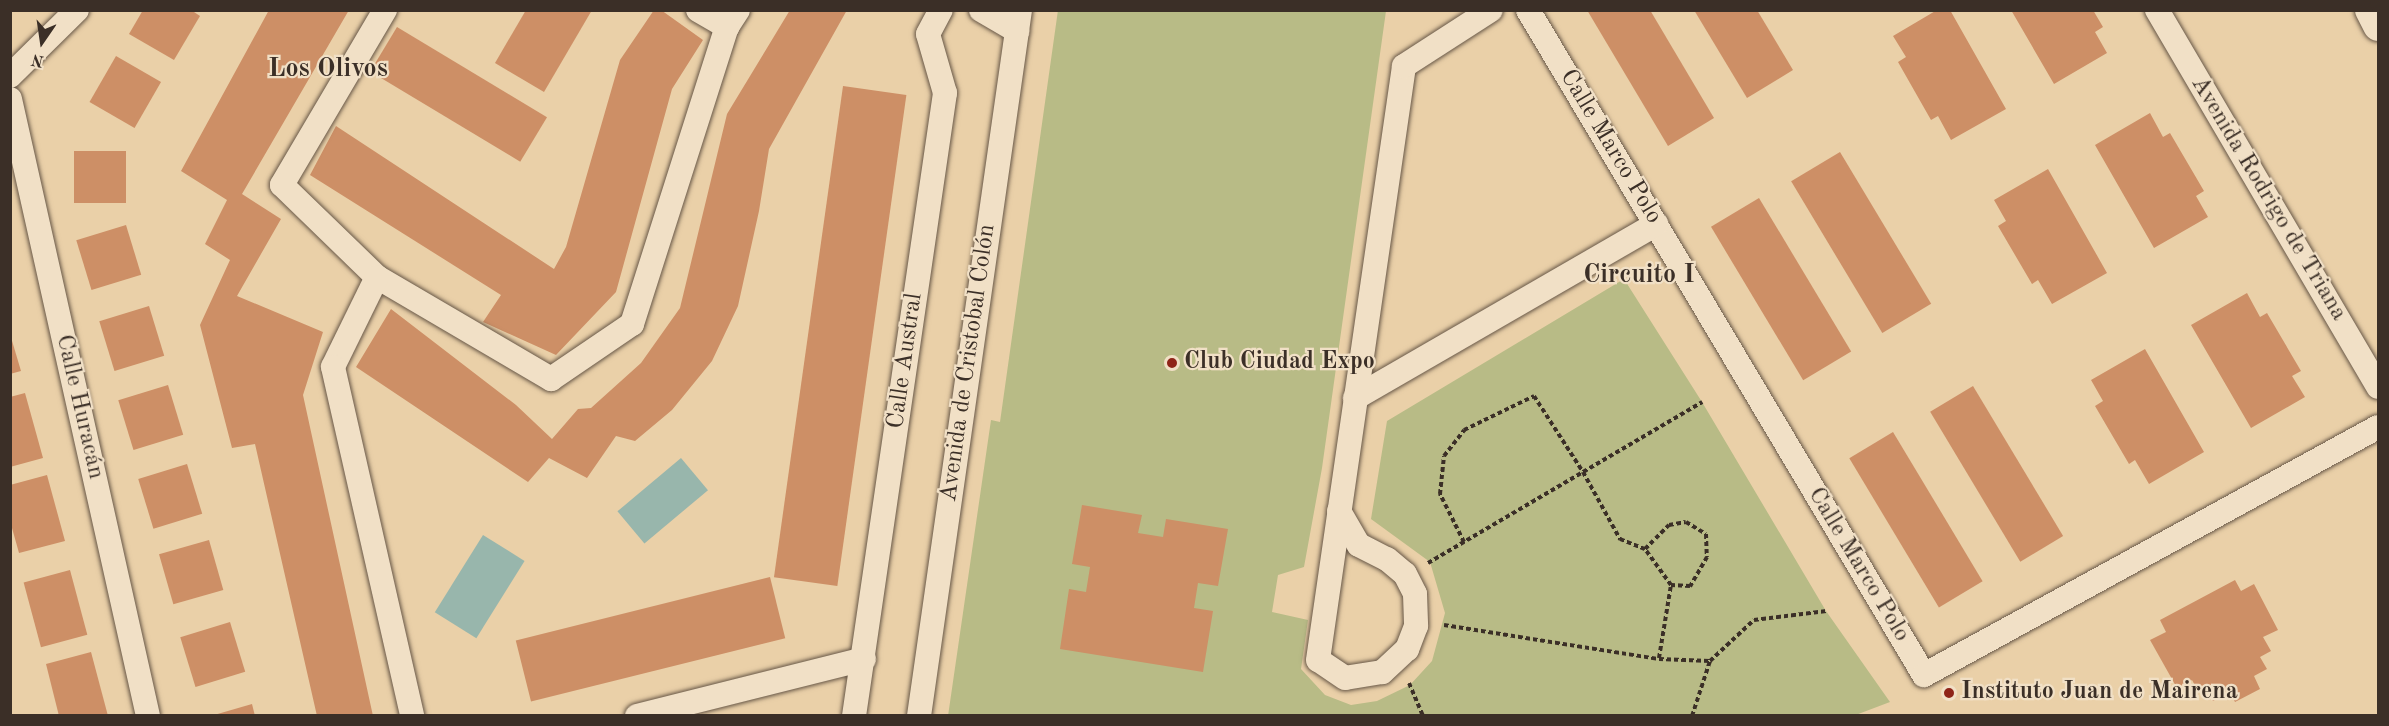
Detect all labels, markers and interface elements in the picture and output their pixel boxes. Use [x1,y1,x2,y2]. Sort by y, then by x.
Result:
north arrow [12,12,72,72]
text: N [30,50,46,69]
district label: Los Olivos [268,54,388,86]
street label: Calle Marco Polo [1553,65,1667,229]
street label: Avenida Rodrigo de Triana [2184,72,2352,326]
street label: Avenida de Cristobal Colón [935,222,1003,504]
district label: Circuito I [1583,260,1695,292]
street label: Calle Austral [882,291,930,431]
street label: Calle Huracán [48,332,110,482]
place label: Club Ciudad Expo [1184,349,1375,377]
marker: Club Ciudad Expo [1165,356,1179,370]
street label: Calle Marco Polo [1801,483,1915,647]
place label: Instituto Juan de Mairena [1961,679,2238,707]
marker: Instituto Juan de Mairena [1942,686,1956,700]

